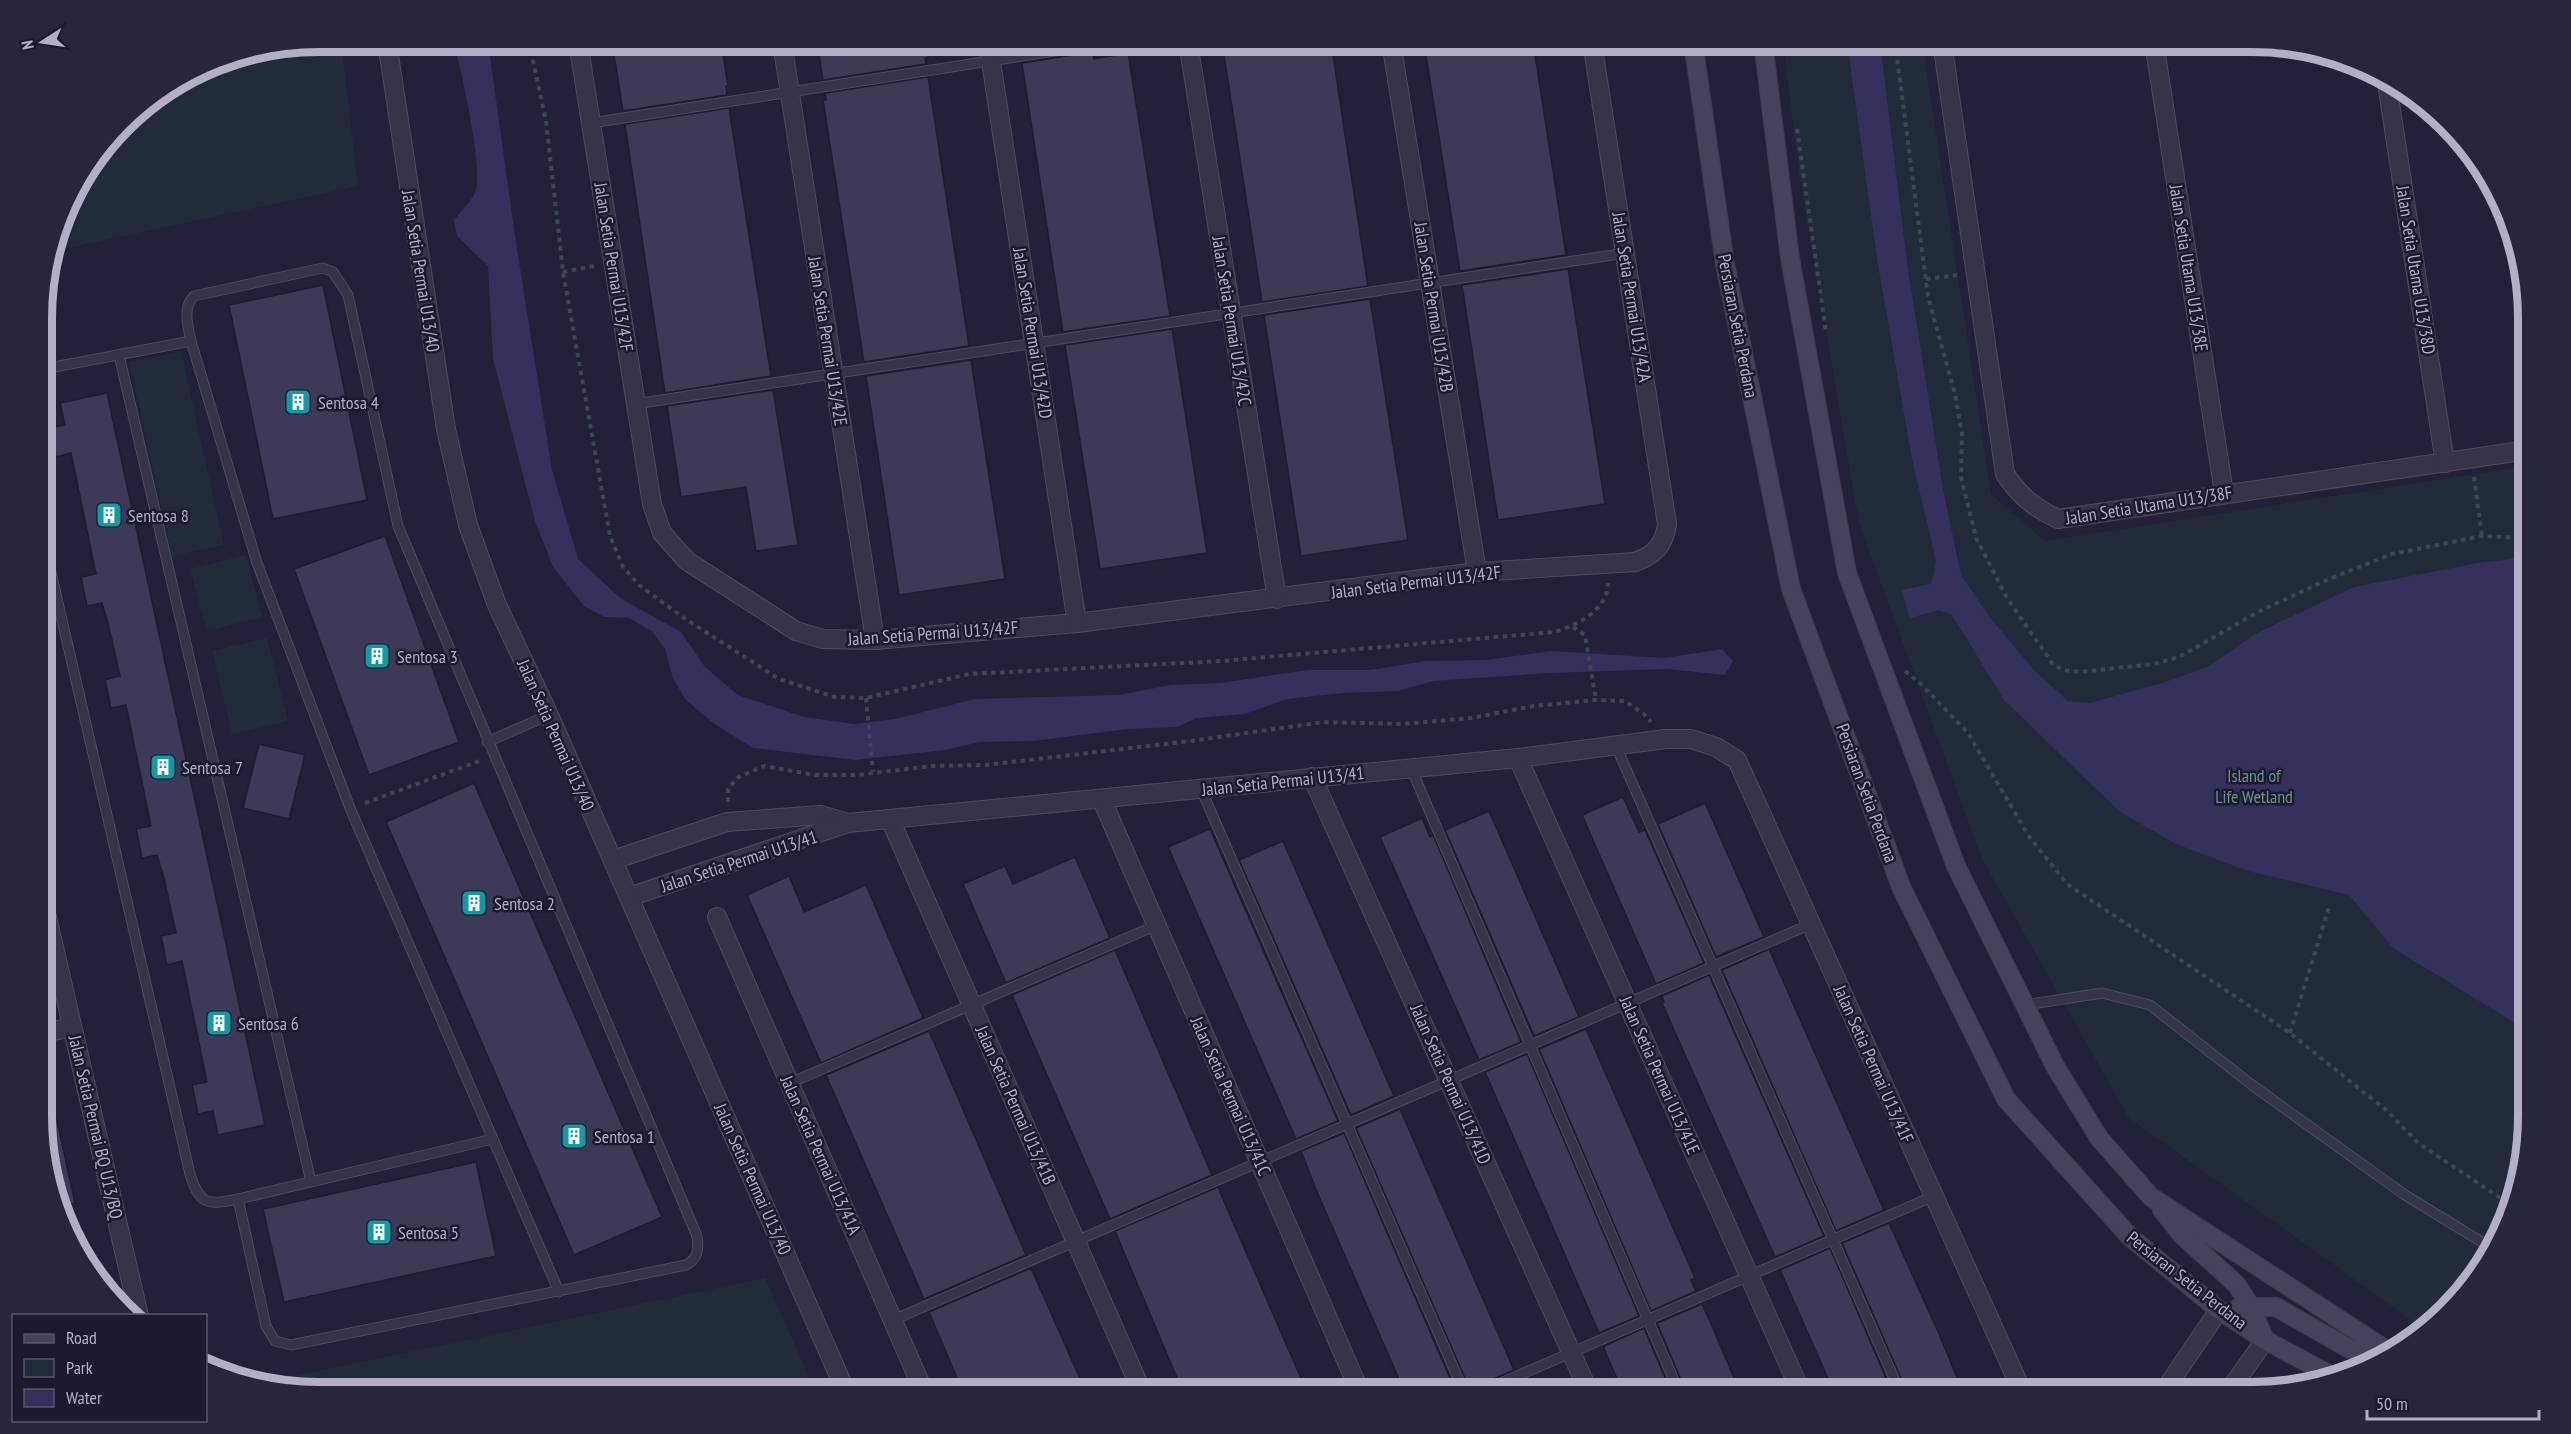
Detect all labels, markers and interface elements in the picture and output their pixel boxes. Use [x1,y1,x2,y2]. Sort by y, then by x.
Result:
north arrow [12,12,72,72]
text: N [17,39,38,51]
street label: Jalan Setia Permai U13/42F [589,180,639,353]
street label: Jalan Setia Utama U13/38E [2164,182,2214,353]
street label: Jalan Setia Utama U13/38D [2391,183,2441,356]
street label: Jalan Setia Permai U13/40 [397,188,445,353]
street label: Jalan Setia Permai U13/42A [1607,209,1657,384]
street label: Jalan Setia Permai U13/42B [1409,219,1459,394]
street label: Jalan Setia Permai U13/42C [1207,233,1257,408]
street label: Jalan Setia Permai U13/42D [1008,245,1058,420]
street label: Persiaran Setia Perdana [1713,252,1763,400]
street label: Jalan Setia Permai U13/42E [803,254,853,427]
building icon: Sentosa 4 [283,387,313,417]
place label: Sentosa 4 [318,391,379,414]
street label: Jalan Setia Utama U13/38F [2063,480,2234,530]
building icon: Sentosa 8 [94,500,124,530]
place label: Sentosa 8 [128,504,189,527]
street label: Jalan Setia Permai U13/42F [1329,560,1502,604]
street label: Jalan Setia Permai U13/42F [846,616,1019,650]
building icon: Sentosa 3 [362,641,392,671]
place label: Sentosa 3 [397,645,458,668]
street label: Jalan Setia Permai U13/40 [512,655,600,814]
street label: Persiaran Setia Perdana [1831,720,1903,866]
building icon: Sentosa 7 [148,752,178,782]
place label: Sentosa 7 [182,756,243,779]
street label: Jalan Setia Permai U13/41 [1200,761,1365,801]
park label: Island of Life Wetland [2215,764,2293,808]
street label: Jalan Setia Permai U13/41 [657,825,820,897]
building icon: Sentosa 2 [459,888,489,918]
place label: Sentosa 2 [494,892,555,915]
street label: Jalan Setia Permai U13/41F [1828,980,1919,1147]
street label: Jalan Setia Permai U13/41E [1614,991,1705,1158]
street label: Jalan Setia Permai U13/41D [1405,999,1497,1168]
building icon: Sentosa 6 [204,1008,234,1038]
place label: Sentosa 6 [238,1012,299,1035]
street label: Jalan Setia Permai U13/41C [1185,1012,1276,1179]
street label: Jalan Setia Permai U13/41B [970,1021,1061,1188]
street label: Jalan Setia Permai BQ U13/BQ [63,1032,129,1222]
street label: Jalan Setia Permai U13/41A [775,1071,867,1239]
street label: Jalan Setia Permai U13/40 [709,1099,797,1258]
building icon: Sentosa 1 [559,1121,589,1151]
place label: Sentosa 1 [594,1125,655,1148]
building icon: Sentosa 5 [364,1217,394,1247]
place label: Sentosa 5 [398,1221,459,1244]
street label: Persiaran Setia Perdana [2122,1226,2252,1334]
legend [12,1314,207,1422]
text: Road [66,1326,97,1349]
text: Park [66,1356,93,1379]
scale bar [2367,1383,2540,1421]
text: Water [66,1386,102,1409]
text: 50 m [2376,1392,2408,1415]

